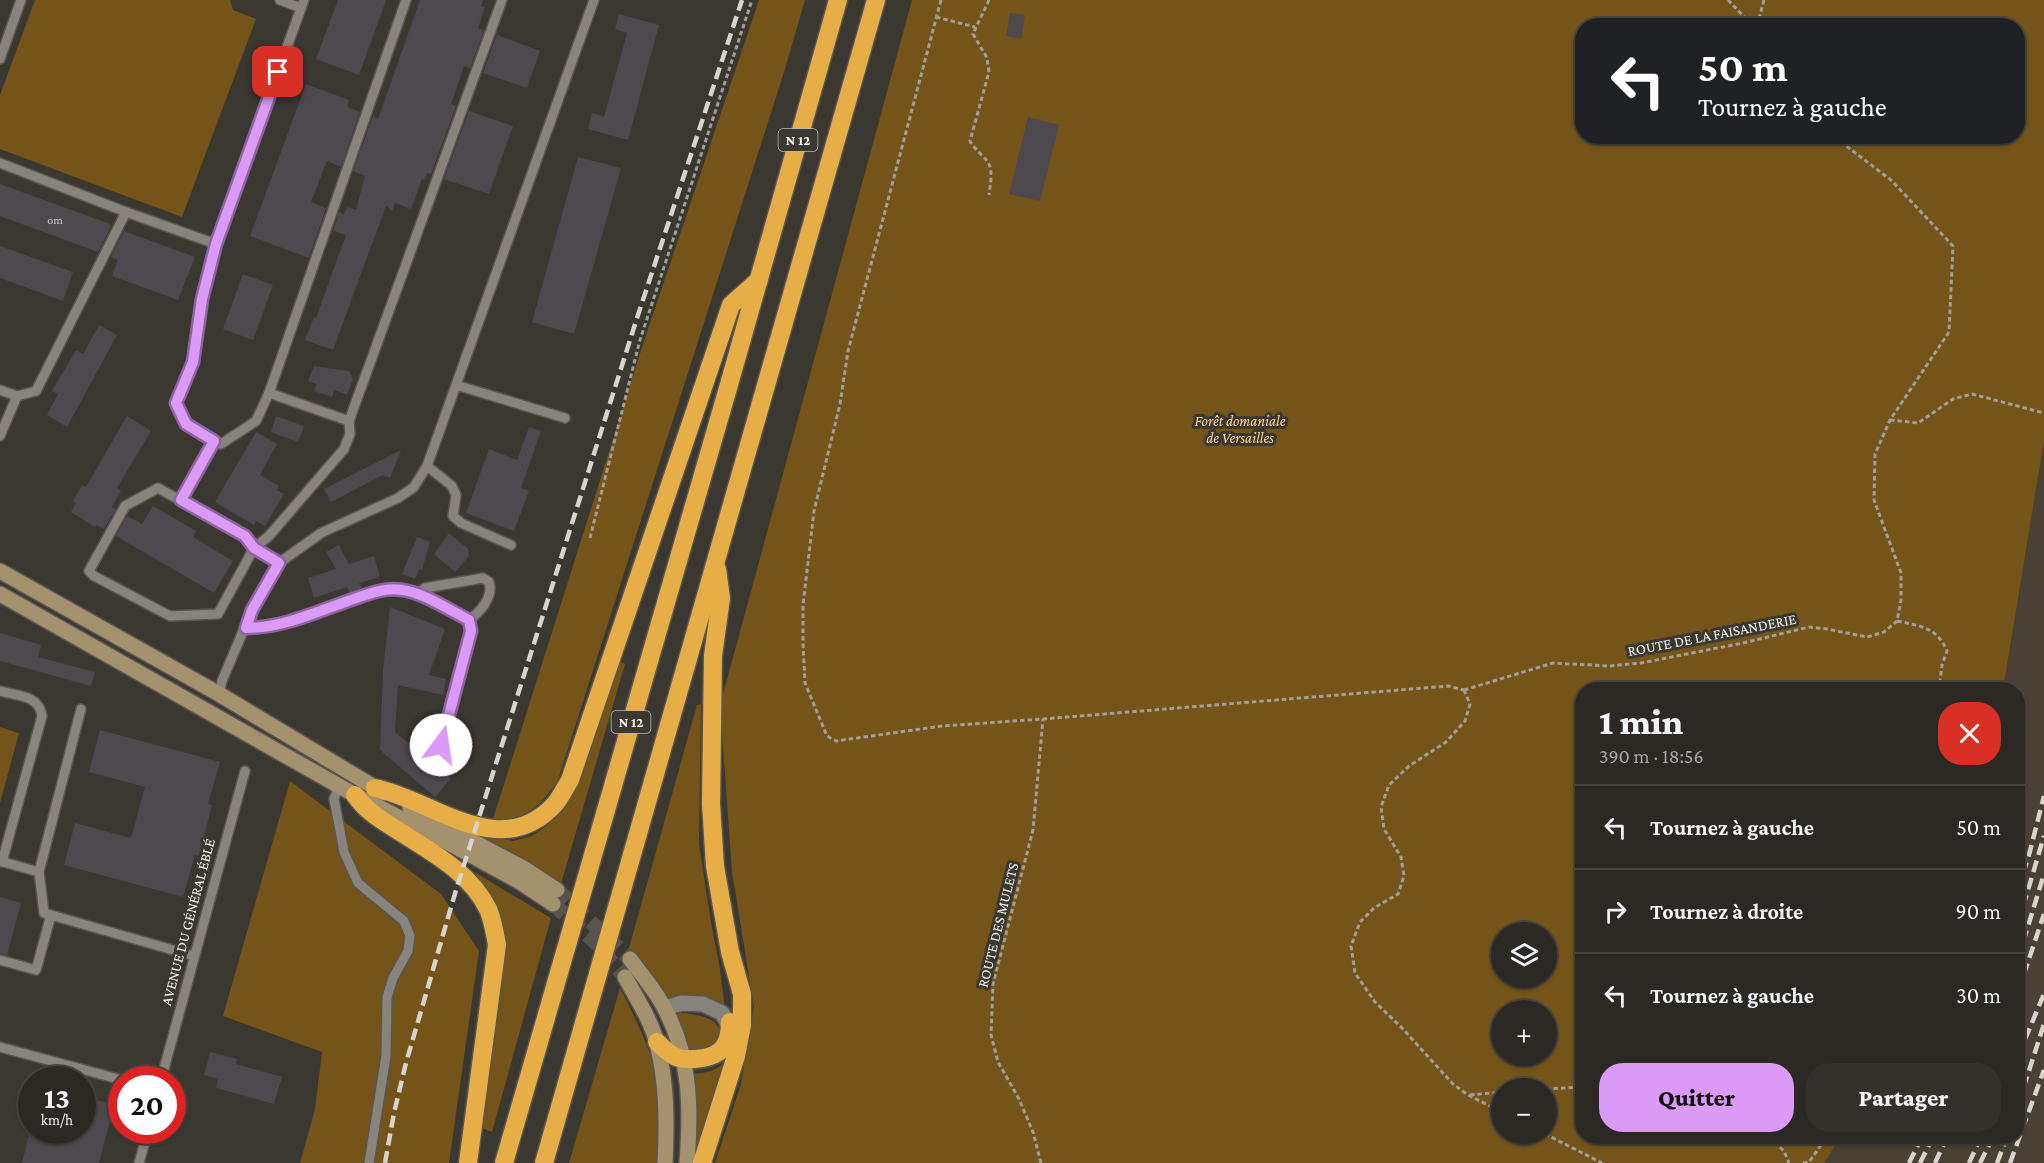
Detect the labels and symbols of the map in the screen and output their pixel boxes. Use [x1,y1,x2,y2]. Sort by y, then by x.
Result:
pin [252,46,303,97]
road number: N 12 [778,129,818,151]
house number: om [47,213,63,227]
park label: Forêt domaniale de Versailles [1195,413,1286,446]
street label: ROUTE DE LA FAISANDERIE [1626,611,1798,659]
road number: N 12 [612,711,650,733]
position arrow [409,713,473,777]
street label: AVENUE DU GÉNÉRAL ÉBLÉ [158,837,218,1007]
street label: ROUTE DES MULETS [975,861,1021,989]
speed limit sign: 20 [108,1066,186,1144]

